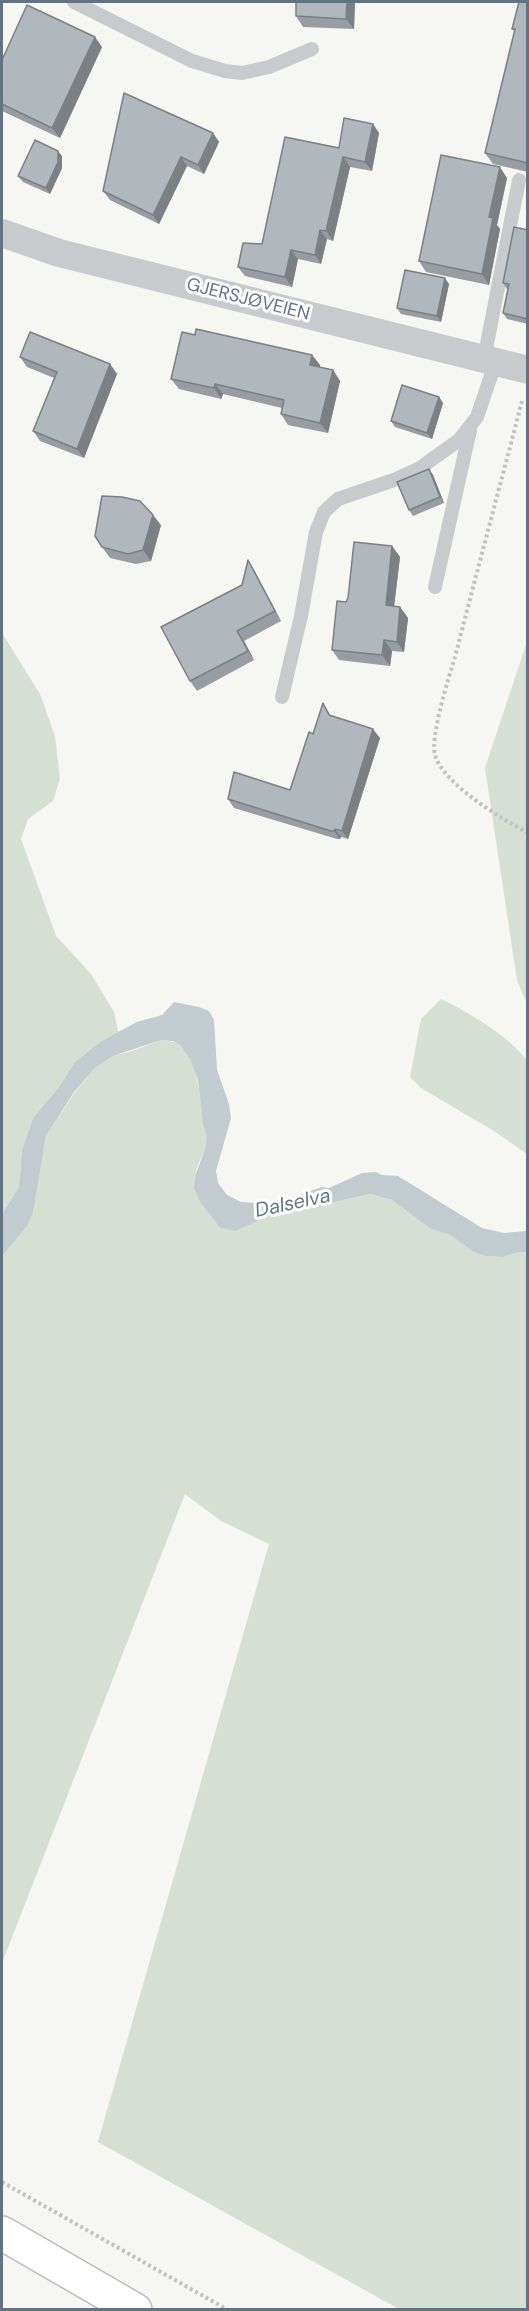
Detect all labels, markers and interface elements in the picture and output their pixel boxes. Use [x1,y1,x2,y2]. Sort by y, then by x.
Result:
street label: GJERSJØVEIEN [184,274,312,326]
water label: Dalselva [253,1184,333,1224]

